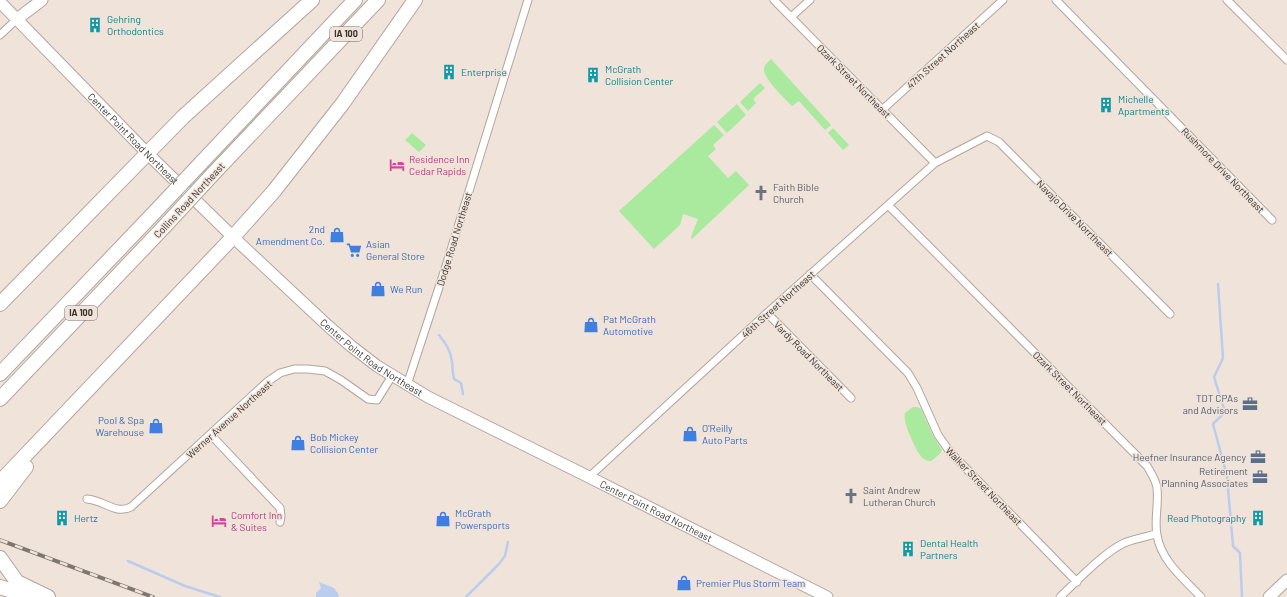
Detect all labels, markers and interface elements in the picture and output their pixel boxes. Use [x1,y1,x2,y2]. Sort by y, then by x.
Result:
place label: Gehring Orthodontics [107,13,164,37]
building icon: Gehring Orthodontics [86,16,104,34]
street label: 47th Street Northeast [904,19,982,91]
road number: IA 100 [330,27,362,41]
street label: Ozark Street Northeast [815,42,894,121]
building icon: Enterprise [440,63,458,81]
place label: McGrath Collision Center [605,63,673,87]
place label: Enterprise [461,66,507,78]
building icon: McGrath Collision Center [584,66,602,84]
street label: Center Point Road Northeast [86,90,182,187]
place label: Michelle Apartments [1118,93,1170,117]
building icon: Michelle Apartments [1097,96,1115,114]
street label: Rushmore Drive Northeast [1179,125,1267,216]
place label: Residence Inn Cedar Rapids [409,153,470,177]
hotel icon: Residence Inn Cedar Rapids [388,156,406,174]
street label: Collins Road Northeast [151,160,227,240]
street label: Navajo Drive Norrtheast [1034,177,1116,259]
place label: Faith Bible Church [773,181,819,205]
church icon: Faith Bible Church [752,184,770,202]
street label: Dodge Road Northeast [434,190,474,287]
place label: 2nd Amendment Co. [256,223,325,247]
shop icon: 2nd Amendment Co. [328,226,346,244]
place label: Asian General Store [366,238,425,262]
supermarket icon: Asian General Store [345,241,363,259]
street label: 46th Street Northeast [739,268,817,340]
shop icon: We Run [369,280,387,298]
place label: We Run [390,283,423,295]
road number: IA 100 [65,306,97,320]
place label: Pat McGrath Automotive [603,313,656,337]
street label: Center Point Road Northeast [318,316,425,399]
shop icon: Pat McGrath Automotive [582,316,600,334]
street label: Vardy Road Northeast [771,318,847,394]
street label: Ozark Street Northeast [1031,349,1110,428]
street label: Werner Avenue Northeast [184,377,275,461]
place label: TDT CPAs and Advisors [1183,392,1238,416]
office icon: TDT CPAs and Advisors [1241,395,1259,413]
place label: Pool & Spa Warehouse [95,414,144,438]
shop icon: Pool & Spa Warehouse [147,417,165,435]
place label: O'Reilly Auto Parts [702,422,748,446]
shop icon: O'Reilly Auto Parts [681,425,699,443]
place label: Bob Mickey Collision Center [310,431,378,455]
shop icon: Bob Mickey Collision Center [289,434,307,452]
street label: Walker Street Northeast [943,444,1025,528]
office icon: Heefner Insurance Agency [1249,448,1267,466]
place label: Heefner Insurance Agency [1133,451,1246,463]
place label: Retirement Planning Associates [1161,465,1248,489]
office icon: Retirement Planning Associates [1251,468,1269,486]
street label: Center Point Road Northeast [598,478,714,544]
place label: Saint Andrew Lutheran Church [863,484,935,508]
church icon: Saint Andrew Lutheran Church [842,487,860,505]
place label: McGrath Powersports [455,507,510,531]
building icon: Hertz [53,509,71,527]
place label: Comfort Inn & Suites [231,509,282,533]
building icon: Read Photography [1249,509,1267,527]
shop icon: McGrath Powersports [434,510,452,528]
place label: Hertz [74,512,98,524]
hotel icon: Comfort Inn & Suites [210,512,228,530]
place label: Read Photography [1167,512,1246,524]
place label: Dental Health Partners [920,537,978,561]
building icon: Dental Health Partners [899,540,917,558]
shop icon: Premier Plus Storm Team [675,574,693,592]
place label: Premier Plus Storm Team [696,577,805,589]

